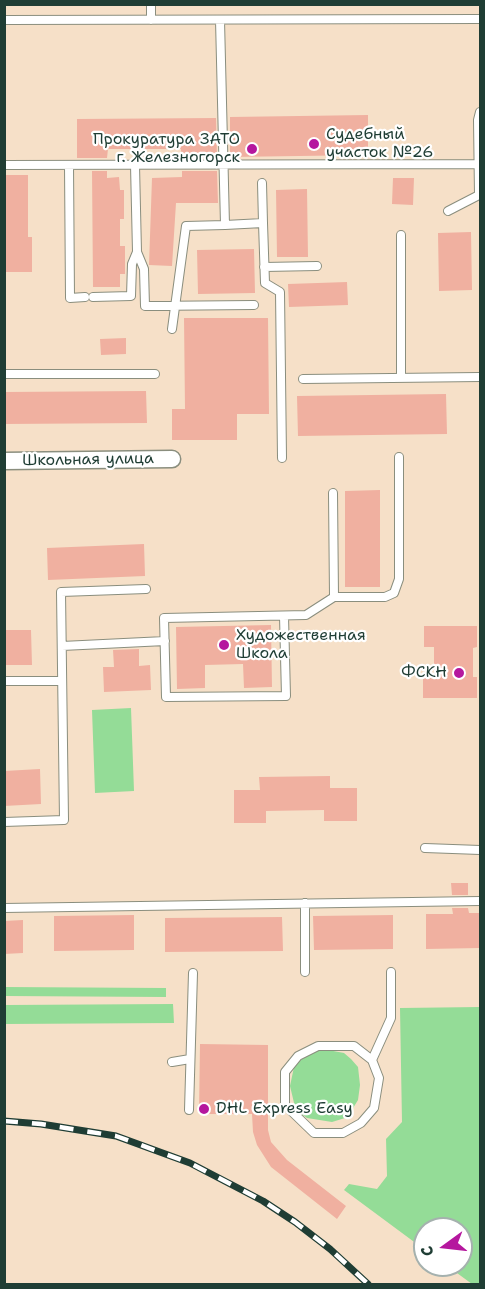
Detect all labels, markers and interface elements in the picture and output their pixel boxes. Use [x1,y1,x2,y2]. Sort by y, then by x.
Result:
place label: Судебный участок №26 [326,125,434,163]
place label: Прокуратура ЗАТО г. Железногорск [93,130,240,168]
marker: Судебный участок №26 [307,137,321,151]
marker: Прокуратура ЗАТО г. Железногорск [245,142,259,156]
street label: Школьная улица [22,449,154,471]
place label: Художественная Школа [236,626,366,664]
marker: Художественная Школа [217,638,231,652]
place label: ФСКН [401,663,447,683]
marker: ФСКН [452,666,466,680]
place label: DHL Express Easy [216,1099,353,1119]
marker: DHL Express Easy [197,1102,211,1116]
north arrow [413,1217,473,1277]
text: С [416,1244,438,1259]

